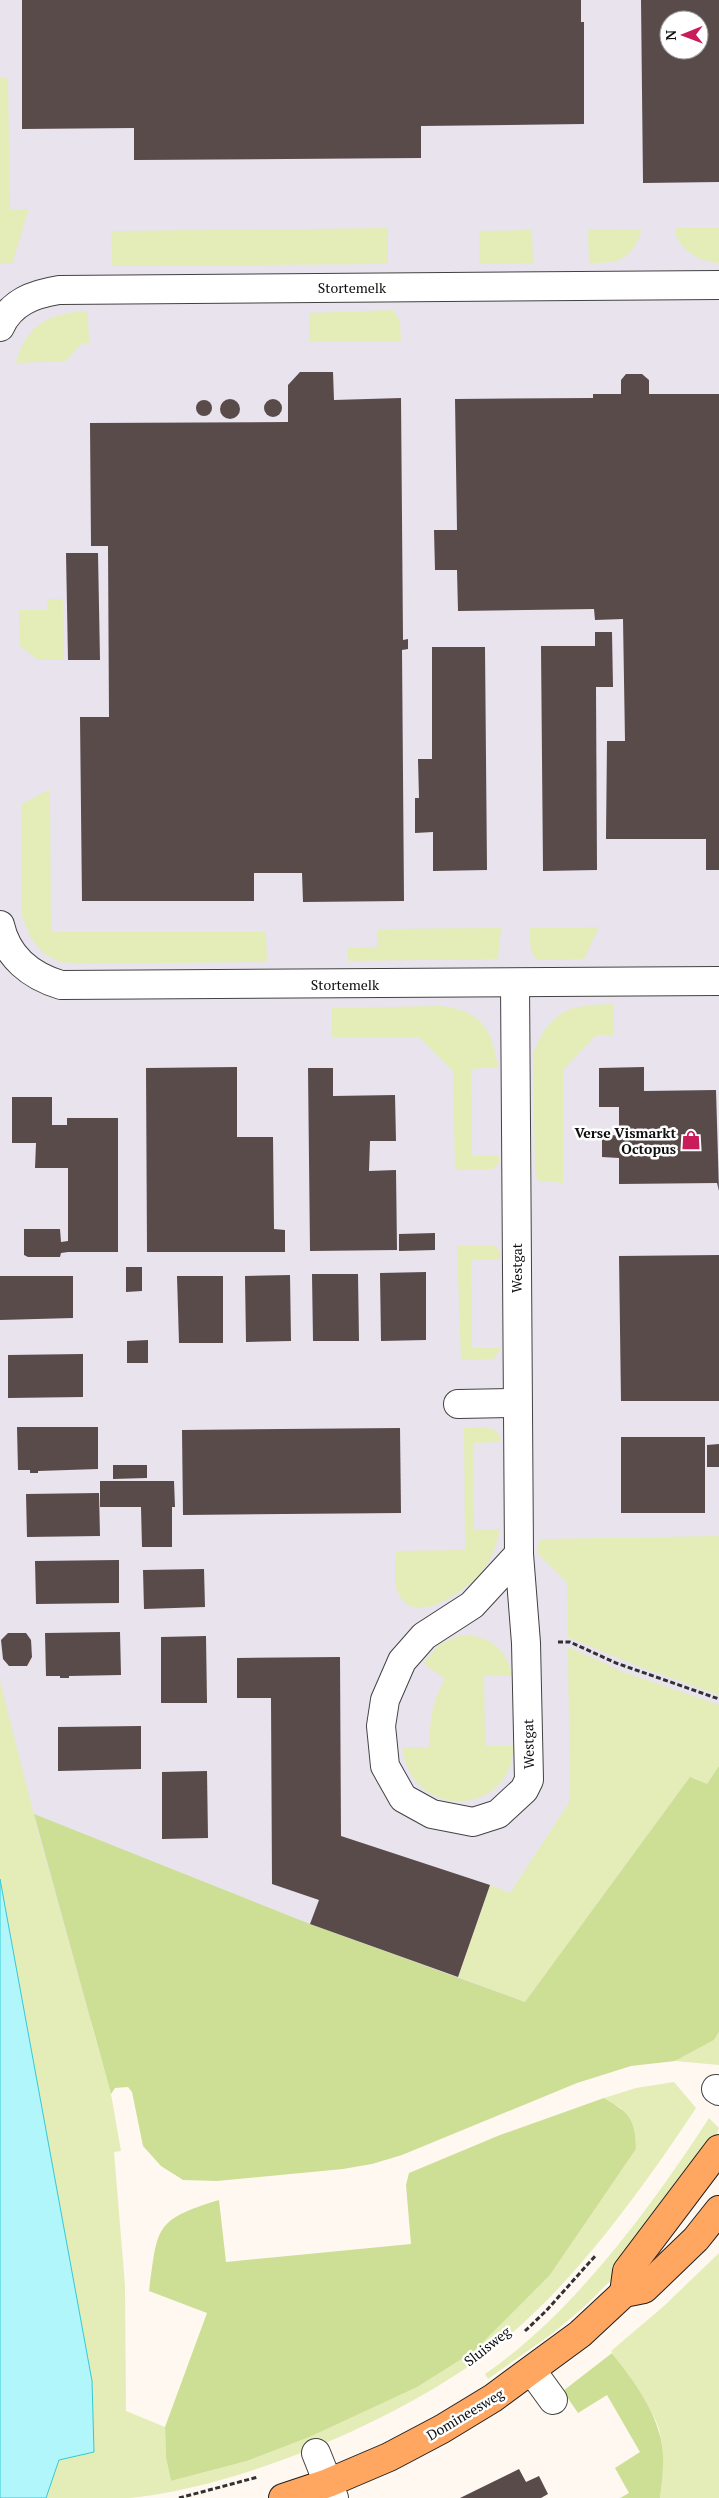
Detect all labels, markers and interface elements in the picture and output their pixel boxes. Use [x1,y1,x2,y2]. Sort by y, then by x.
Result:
north arrow [659,10,709,60]
text: N [661,29,680,41]
street label: Stortemelk [318,278,387,297]
street label: Stortemelk [311,975,380,994]
place label: Verse Vismarkt Octopus [574,1123,676,1158]
shop icon: Verse Vismarkt Octopus [680,1129,702,1151]
street label: Westgat [507,1242,526,1293]
street label: Westgat [518,1718,538,1769]
street label: Sluisweg [460,2321,515,2370]
street label: Domineesweg [423,2383,508,2445]

